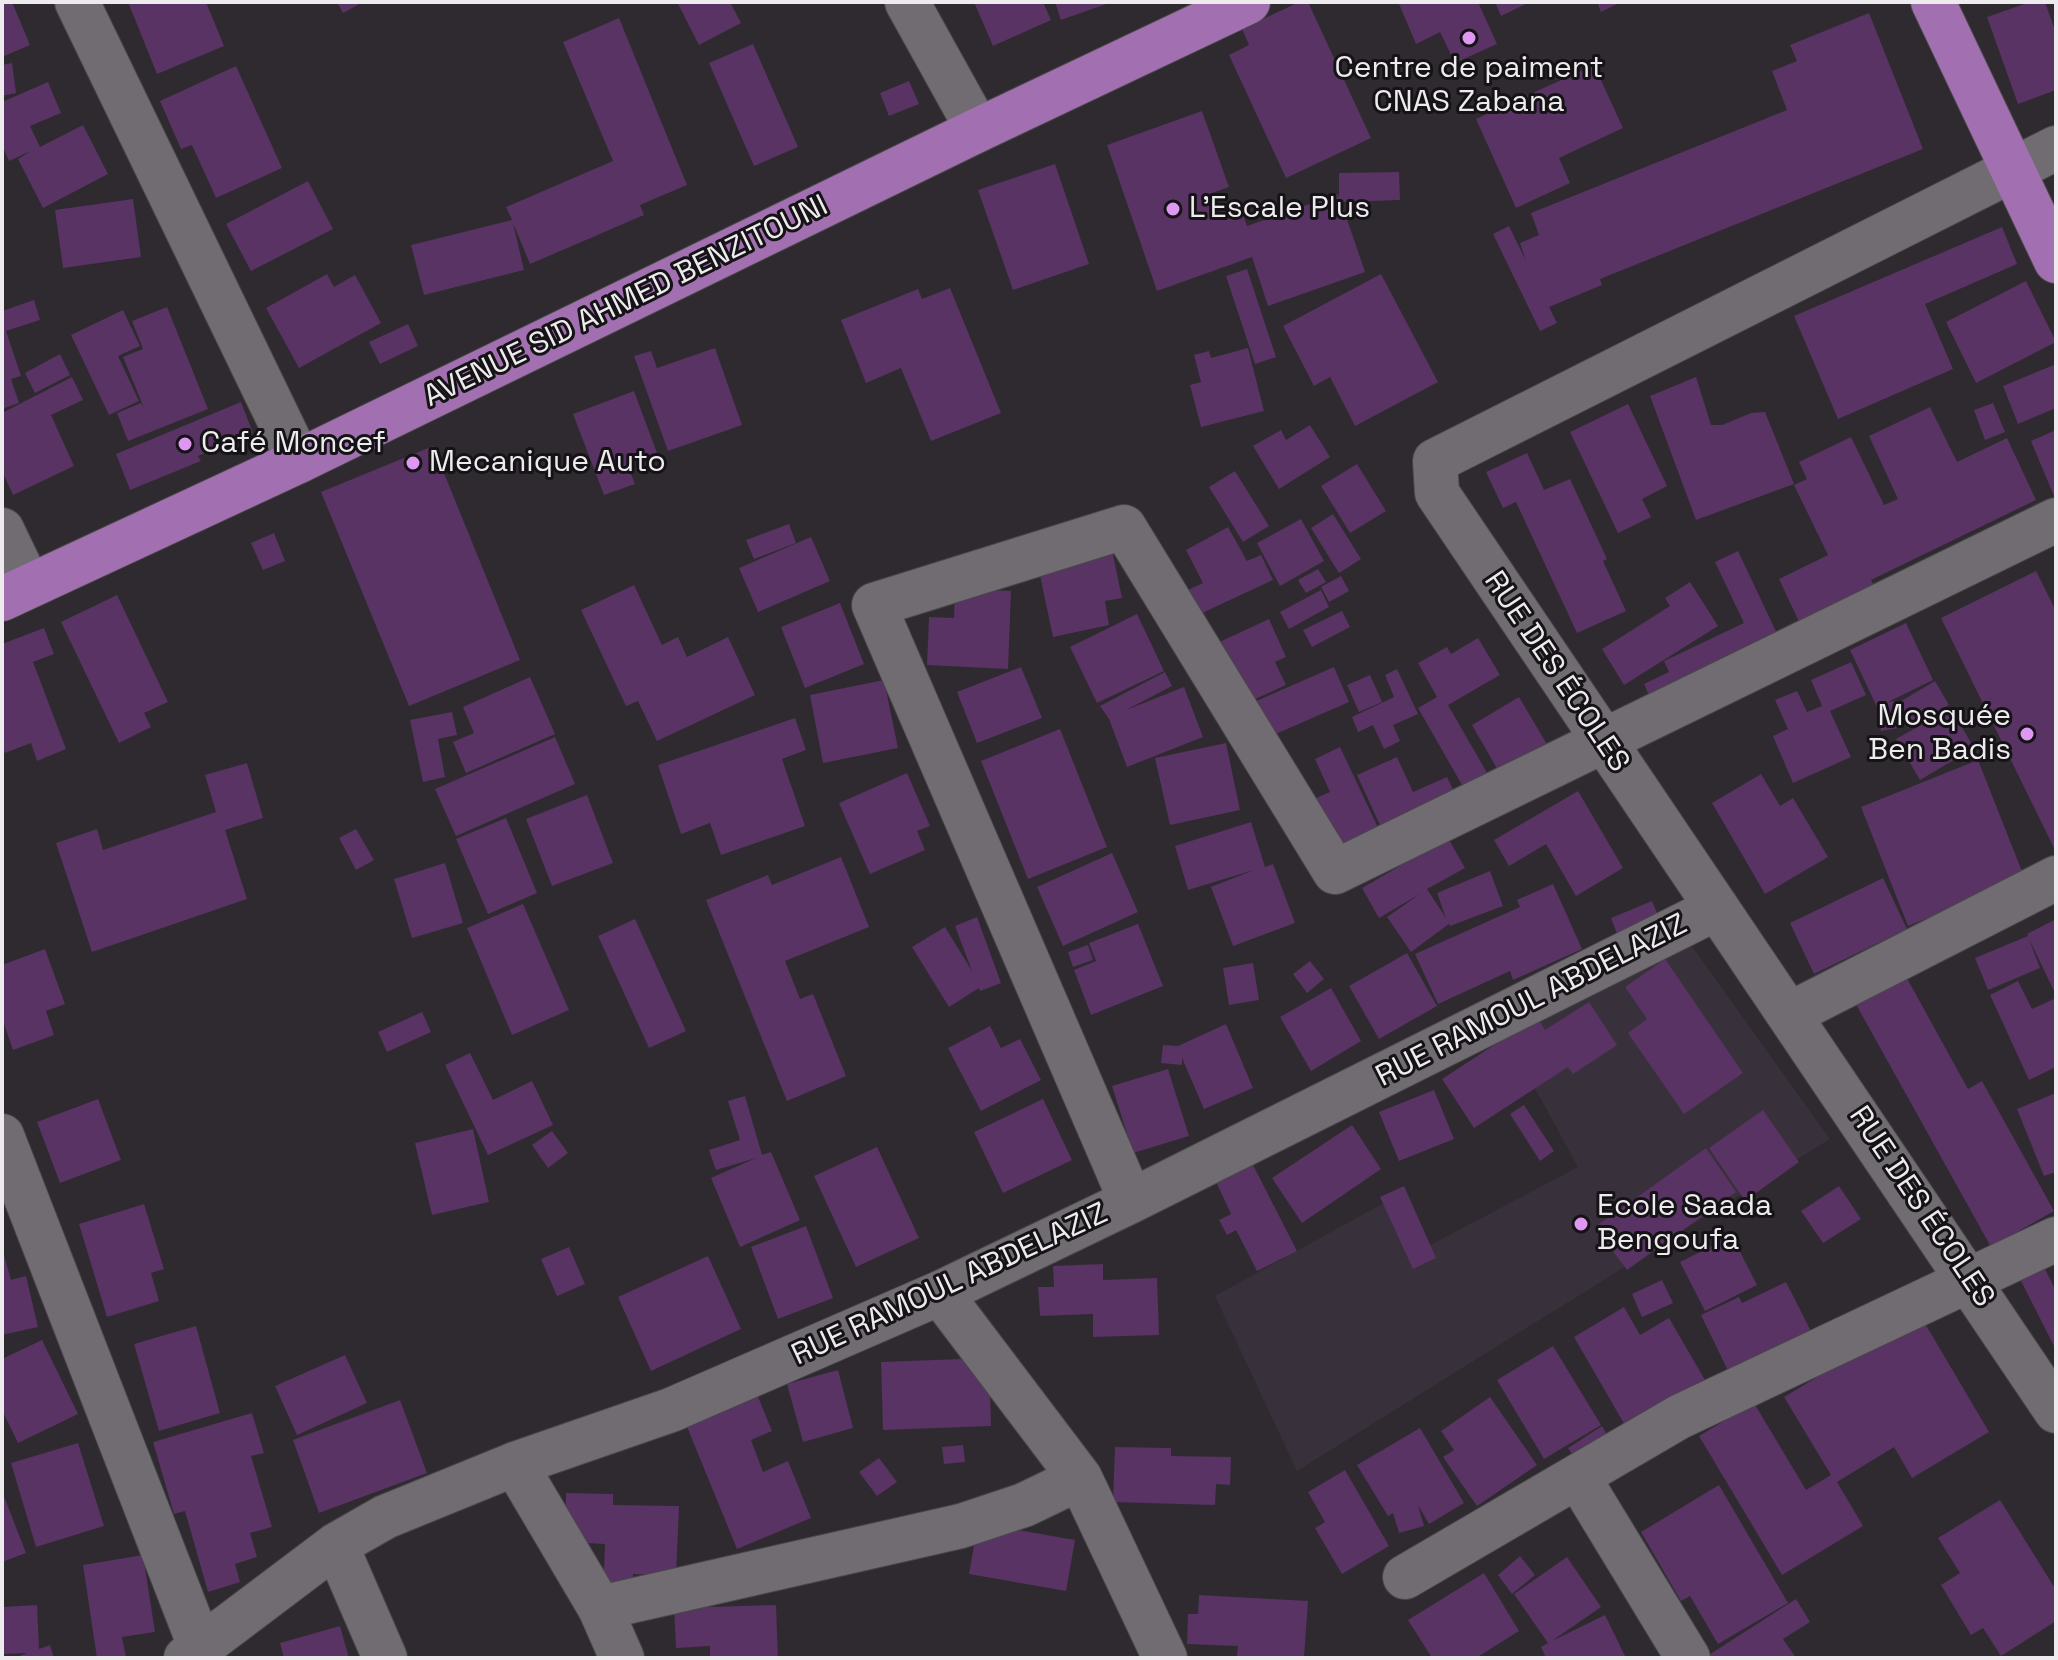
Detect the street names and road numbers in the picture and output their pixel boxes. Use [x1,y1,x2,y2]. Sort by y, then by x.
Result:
street label: AVENUE SID AHMED BENZITOUNI [418,188,834,416]
street label: RUE DES ÉCOLES [1476,565,1636,779]
street label: RUE RAMOUL ABDELAZIZ [1371,907,1693,1095]
street label: RUE DES ÉCOLES [1841,1100,2001,1314]
street label: RUE RAMOUL ABDELAZIZ [786,1196,1114,1374]

